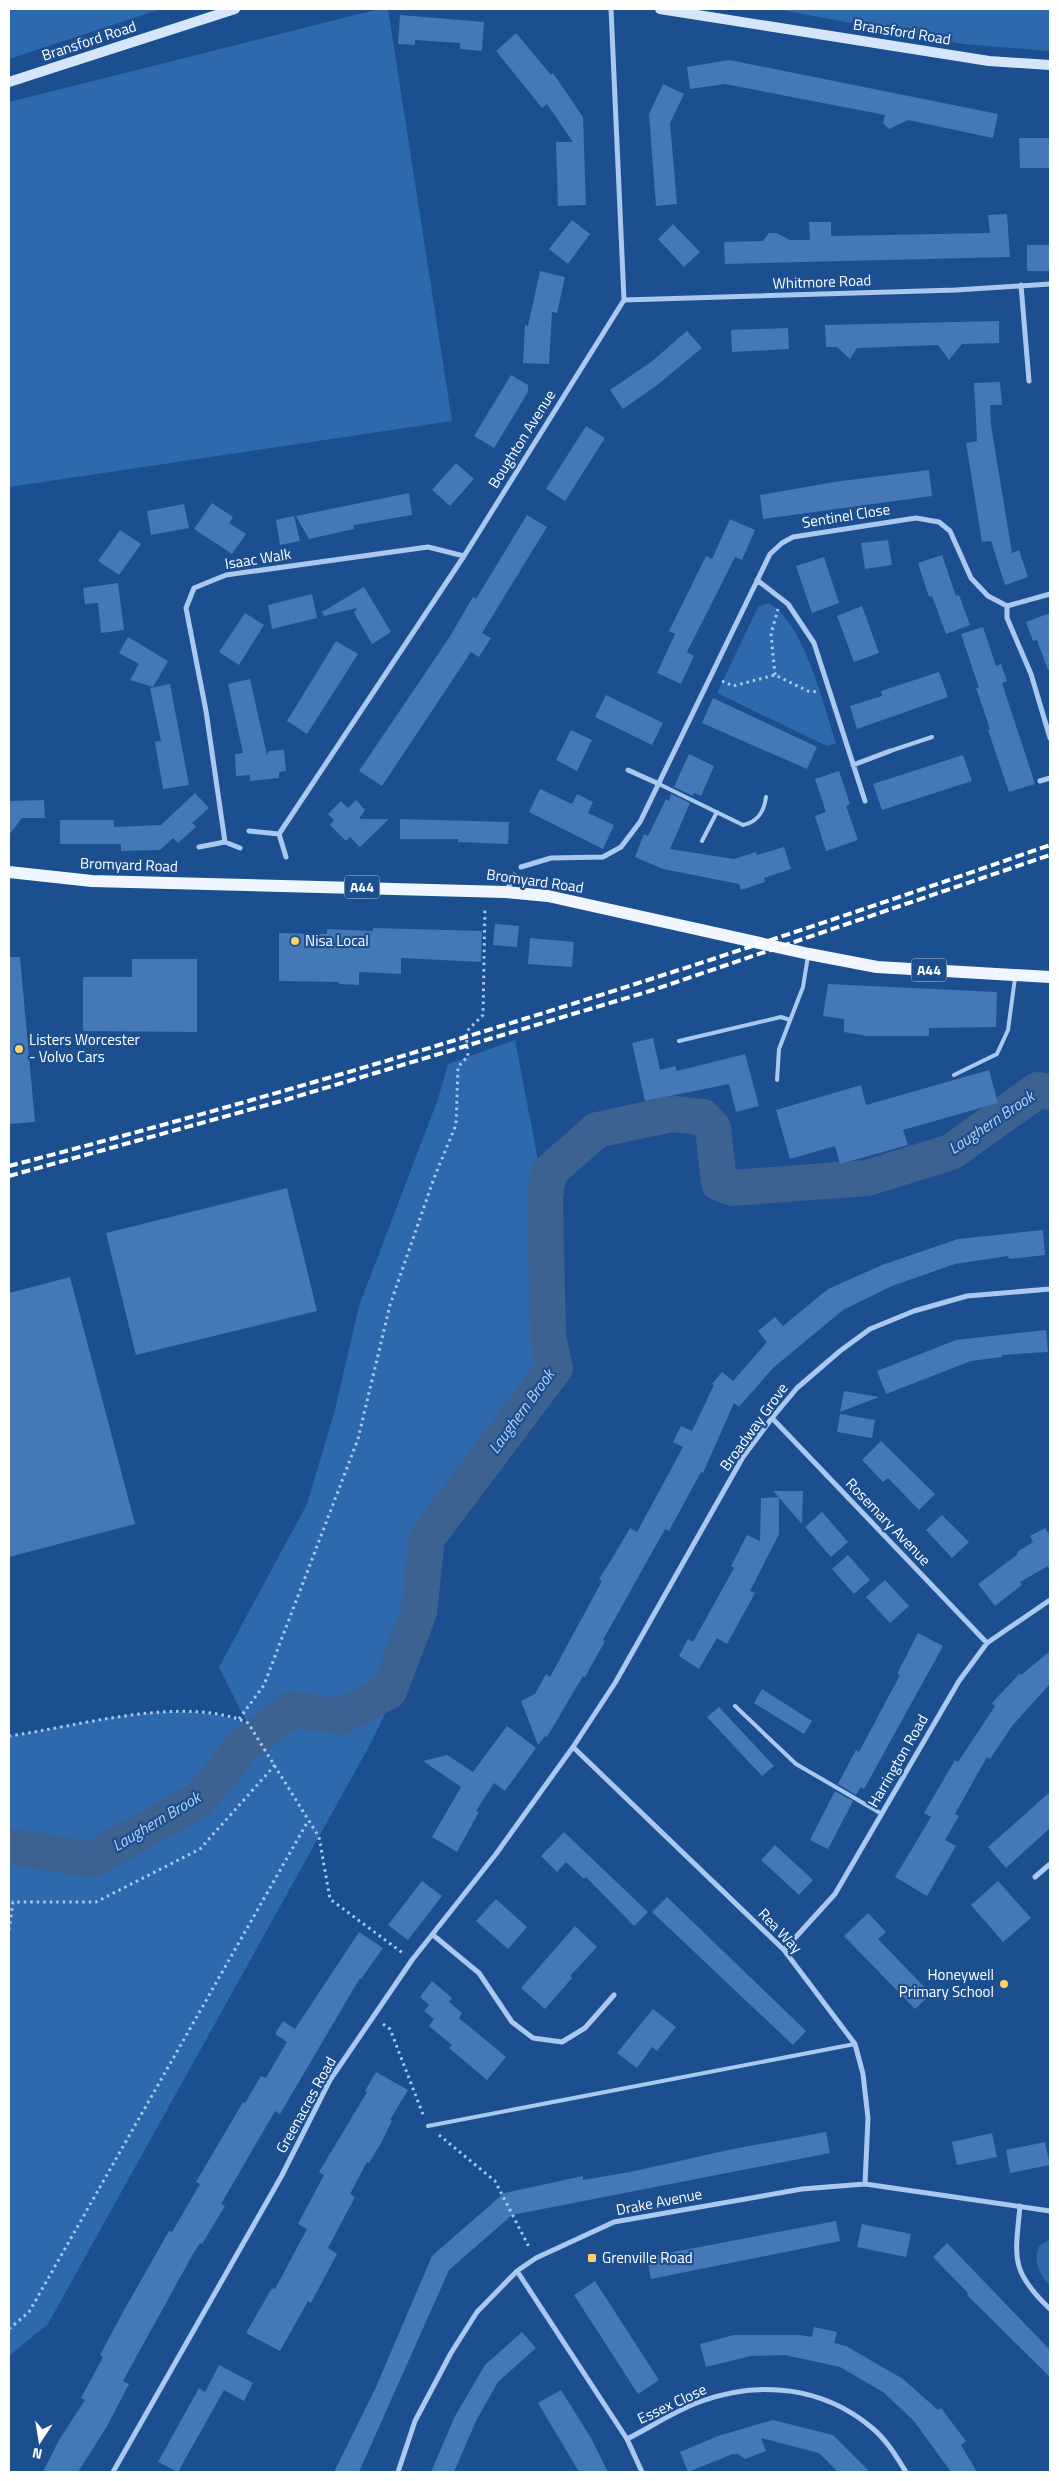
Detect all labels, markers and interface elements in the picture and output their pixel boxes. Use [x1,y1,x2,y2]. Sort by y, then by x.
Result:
street label: Bransford Road [852,12,952,51]
street label: Bransford Road [38,14,139,67]
street label: Whitmore Road [772,268,872,295]
street label: Boughton Avenue [482,385,561,492]
street label: Sentinel Close [800,497,892,534]
street label: Isaac Walk [223,542,293,575]
street label: Bromyard Road [80,851,178,878]
street label: Bromyard Road [485,862,585,899]
road number: A44 [344,876,380,899]
place label: Nisa Local [305,929,369,952]
marker: Nisa Local [289,935,301,947]
road number: A44 [912,958,946,982]
place label: Listers Worcester - Volvo Cars [29,1028,140,1068]
marker: Listers Worcester - Volvo Cars [13,1043,25,1055]
water label: Laughern Brook [943,1083,1040,1160]
water label: Laughern Brook [482,1362,561,1458]
street label: Broadway Grove [714,1378,793,1475]
street label: Rosemary Avenue [840,1473,936,1571]
street label: Harrington Road [862,1710,934,1812]
water label: Laughern Brook [107,1784,206,1857]
street label: Rea Way [753,1903,808,1959]
place label: Honeywell Primary School [899,1963,994,2003]
marker: Honeywell Primary School [998,1978,1010,1990]
street label: Greenacres Road [270,2052,342,2157]
street label: Drake Avenue [614,2182,704,2221]
place label: Grenville Road [602,2246,693,2269]
marker: Grenville Road [586,2252,598,2264]
street label: Essex Close [633,2378,710,2430]
north arrow [15,2416,65,2466]
text: N [30,2443,44,2465]

